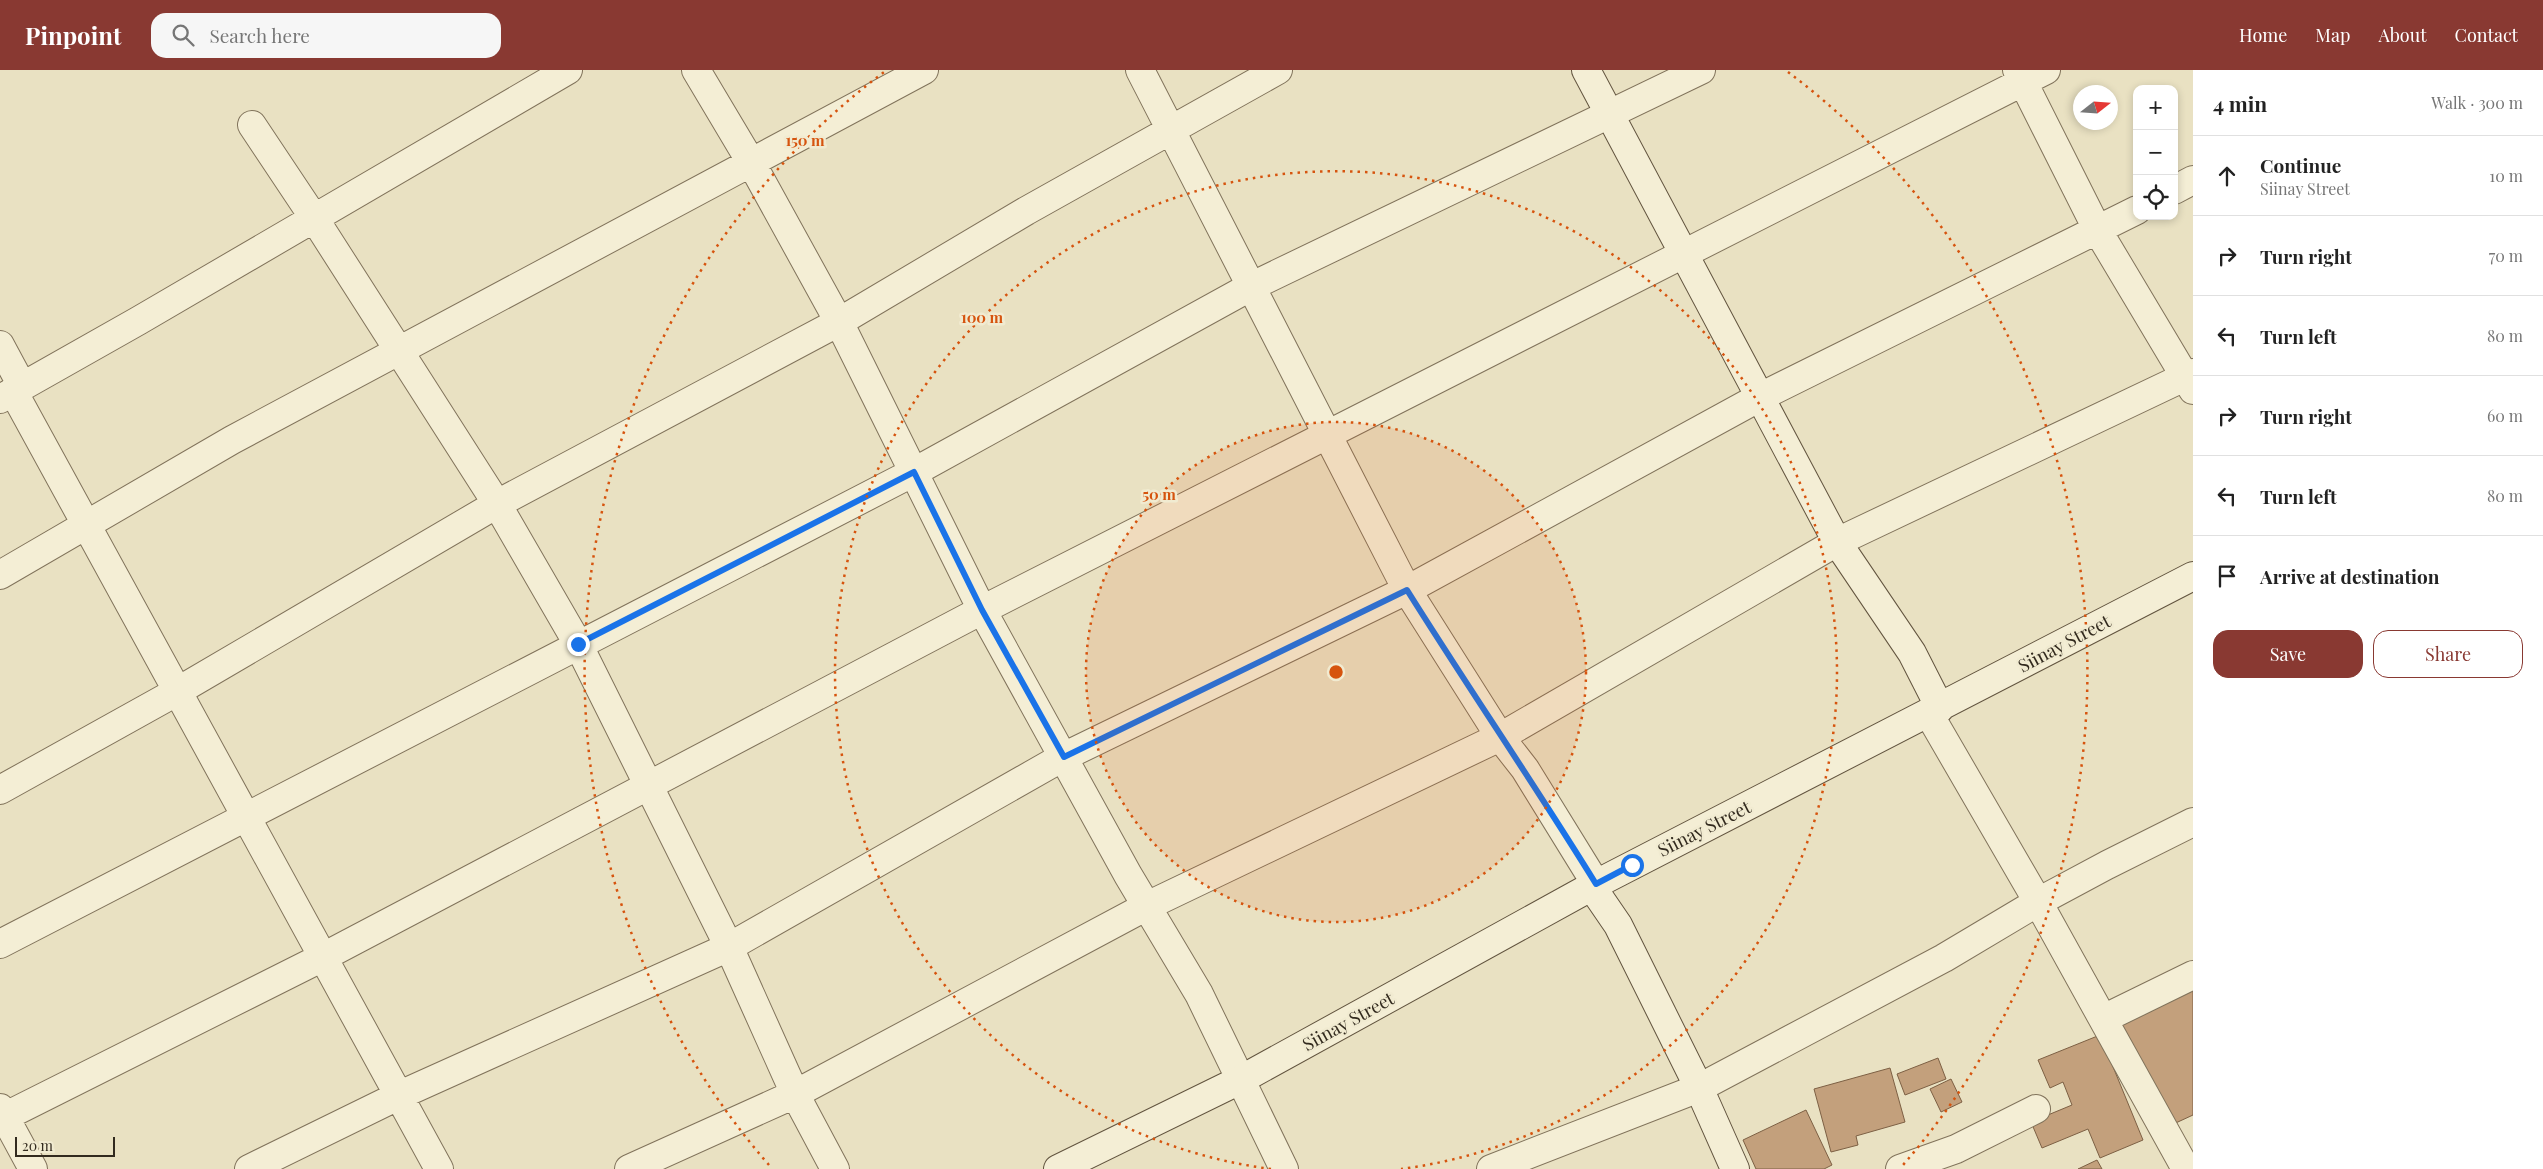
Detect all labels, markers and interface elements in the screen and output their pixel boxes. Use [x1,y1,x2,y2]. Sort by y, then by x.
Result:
search box [151,13,501,58]
text: Pinpoint [25,19,121,51]
icon: search [169,21,197,49]
text: Search here [209,22,310,48]
text: Home [2239,23,2287,47]
text: Map [2315,23,2350,47]
text: About [2378,23,2427,47]
text: Contact [2455,23,2518,47]
north arrow [2073,85,2118,130]
map controls [2133,85,2178,220]
button: + [2133,85,2178,130]
text: 4 min [2213,89,2267,117]
text: Walk · 300 m [2431,92,2523,113]
text: 150 m [785,130,825,150]
button: − [2133,130,2178,175]
text: Continue [2260,152,2341,178]
icon: ahead [2213,162,2241,190]
text: 10 m [2489,165,2523,186]
button: locate [2133,175,2178,220]
text: Siinay Street [2260,178,2350,199]
icon: right [2213,242,2241,270]
text: Turn right [2260,243,2352,269]
text: 70 m [2489,245,2523,266]
text: 100 m [961,307,1004,327]
icon: left [2213,322,2241,350]
text: Turn left [2260,323,2337,349]
text: 80 m [2487,325,2523,346]
icon: right [2213,402,2241,430]
text: Turn right [2260,403,2352,429]
text: 60 m [2487,405,2523,426]
icon: left [2213,482,2241,510]
text: Turn left [2260,483,2337,509]
text: 50 m [1142,484,1176,504]
text: 80 m [2487,485,2523,506]
icon: arrive [2213,562,2241,590]
text: Arrive at destination [2260,563,2440,589]
street label: Siinay Street [2014,608,2115,677]
button: Save [2213,630,2363,678]
button: Share [2373,630,2523,678]
route end [567,633,590,656]
centre of rings [1327,663,1345,681]
street label: Siinay Street [1653,794,1755,862]
route start [1621,854,1644,877]
street label: Siinay Street [1298,986,1399,1056]
scale bar [15,1134,115,1157]
text: 20 m [22,1136,53,1155]

